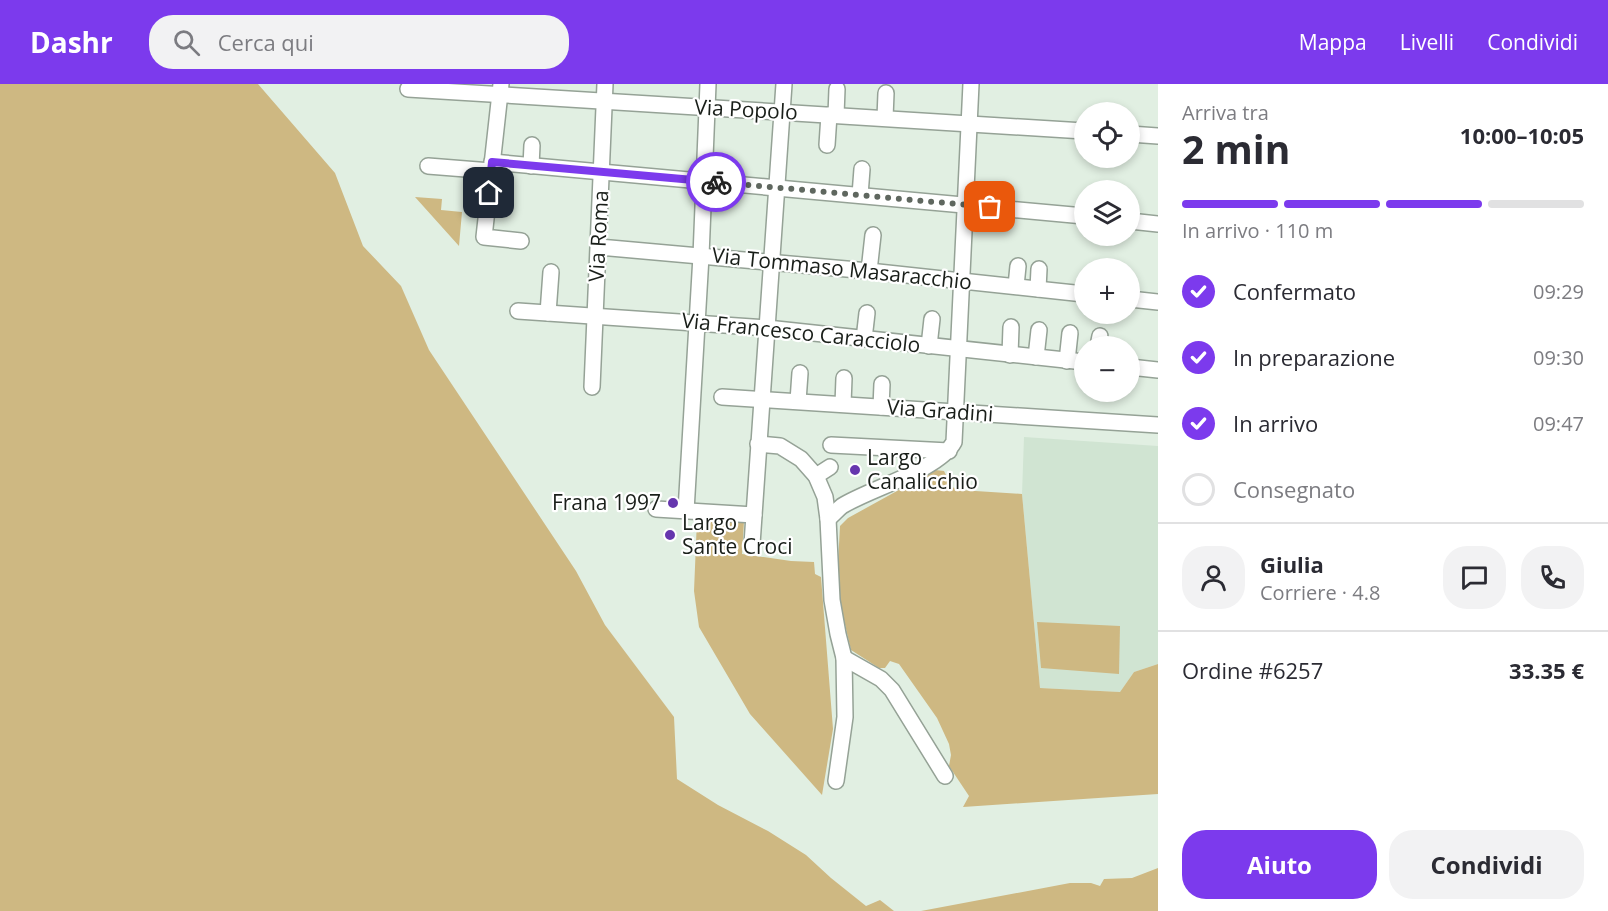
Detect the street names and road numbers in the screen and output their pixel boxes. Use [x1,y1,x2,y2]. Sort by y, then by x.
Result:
street label: Via Popolo [694,92,799,126]
street label: Via Roma [582,189,614,282]
street label: Via Tommaso Masaracchio [711,240,973,296]
street label: Via Francesco Caracciolo [680,306,922,358]
street label: Via Gradini [886,392,994,428]

